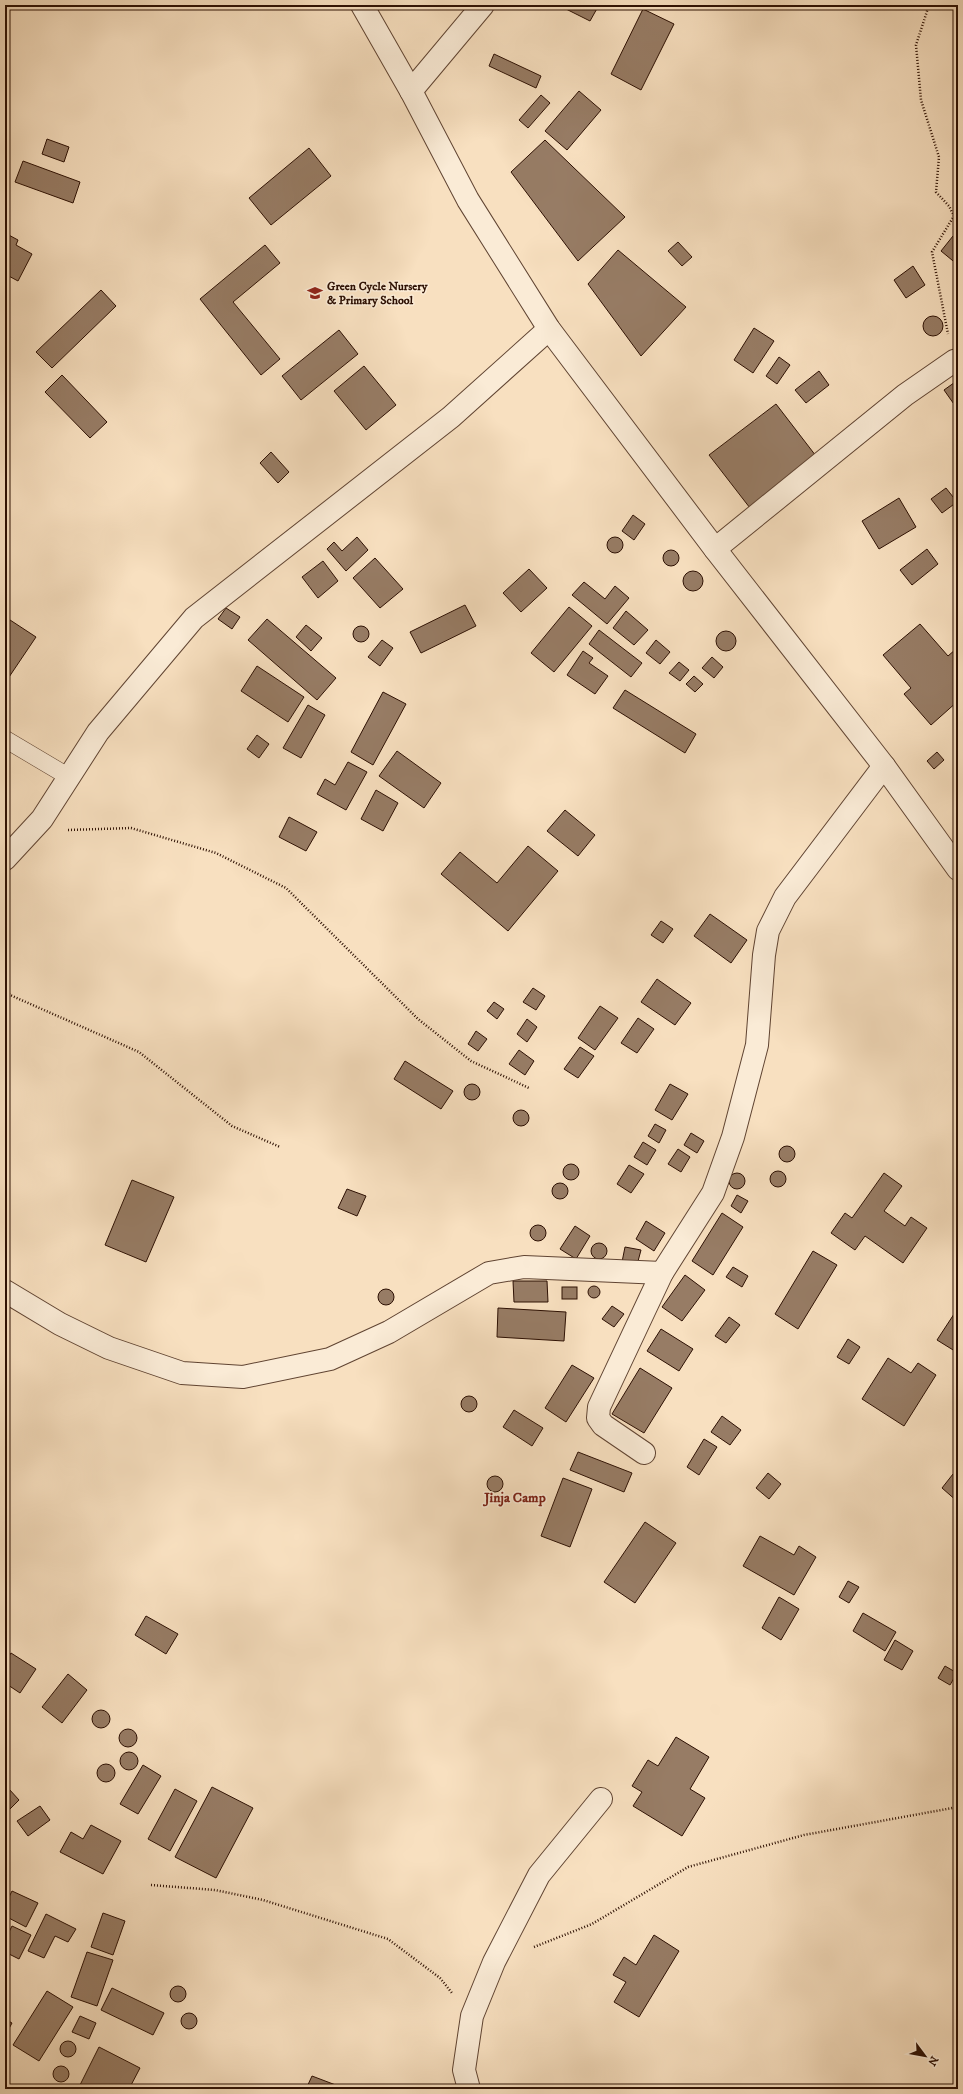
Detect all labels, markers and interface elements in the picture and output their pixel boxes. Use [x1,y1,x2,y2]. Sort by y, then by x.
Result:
place label: Green Cycle Nursery & Primary School [327,279,428,308]
school or university icon: Green Cycle Nursery & Primary School [306,284,324,302]
district label: Jinja Camp [482,1489,546,1507]
north arrow [905,2036,945,2076]
text: N [924,2053,941,2068]

